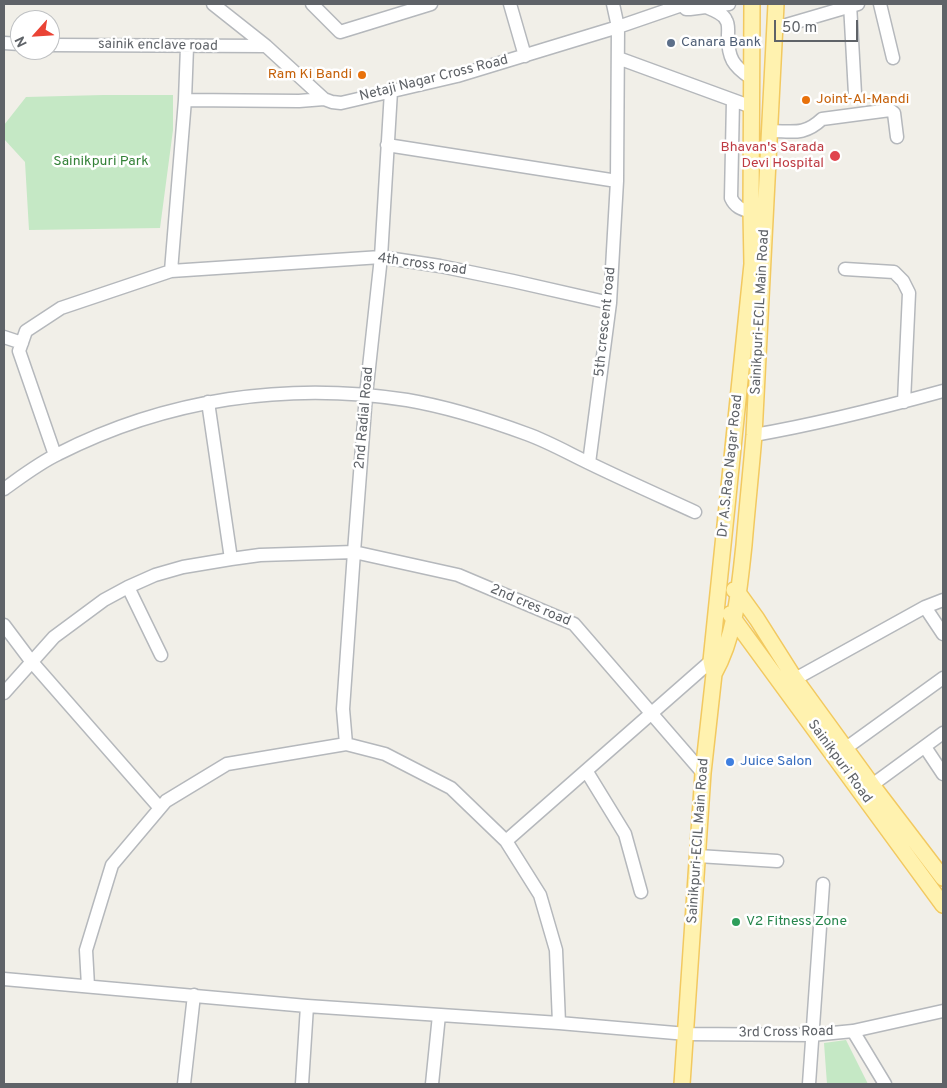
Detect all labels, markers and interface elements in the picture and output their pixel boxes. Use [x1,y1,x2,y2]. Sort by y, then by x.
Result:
north arrow [10,10,60,60]
scale bar [777,10,861,42]
text: 50 m [782,19,817,38]
text: N [12,33,32,50]
place label: Canara Bank [681,35,761,51]
street label: sainik enclave road [98,37,218,55]
marker: Canara Bank [665,37,677,49]
street label: Netaji Nagar Cross Road [358,52,510,106]
place label: Ram Ki Bandi [268,67,352,83]
marker: Ram Ki Bandi [356,69,368,81]
place label: Joint-Al-Mandi [816,92,909,108]
marker: Joint-Al-Mandi [800,94,812,106]
place label: Bhavan's Sarada Devi Hospital [720,140,824,172]
marker: Bhavan's Sarada Devi Hospital [828,149,842,163]
park label: Sainikpuri Park [53,154,149,170]
street label: Sainikpuri-ECIL Main Road [748,229,774,395]
street label: 4th cross road [376,250,468,280]
street label: 5th crescent road [592,266,620,378]
street label: 2nd Radial Road [352,366,378,470]
street label: Dr A.S.Rao Nagar Road [715,394,747,538]
street label: 2nd cres road [487,582,573,630]
street label: Sainikpuri Road [803,717,875,807]
place label: Juice Salon [740,754,812,770]
marker: Juice Salon [724,756,736,768]
street label: Sainikpuri-ECIL Main Road [685,758,713,924]
place label: V2 Fitness Zone [746,914,847,930]
marker: V2 Fitness Zone [730,916,742,928]
street label: 3rd Cross Road [738,1024,834,1042]

